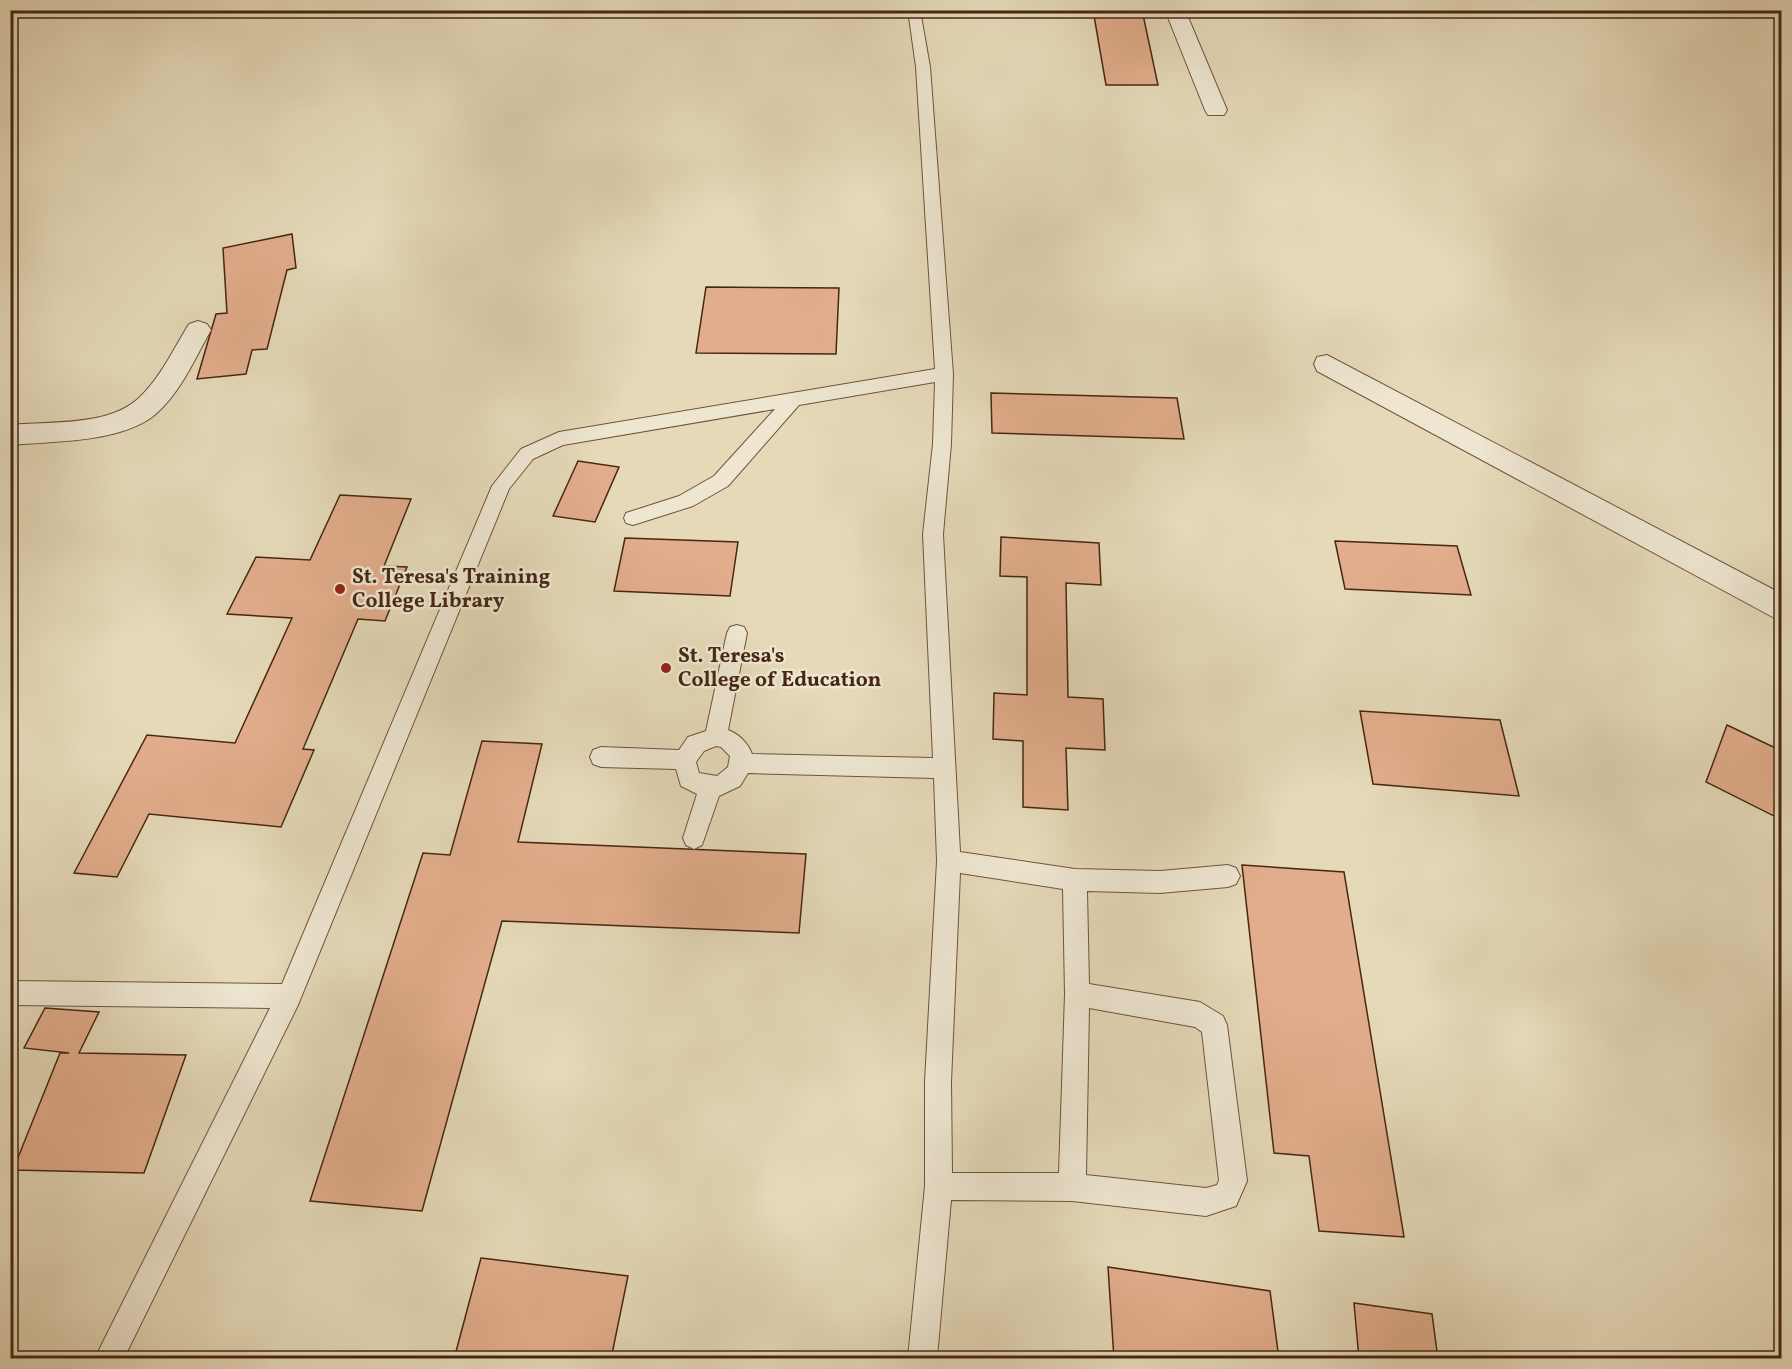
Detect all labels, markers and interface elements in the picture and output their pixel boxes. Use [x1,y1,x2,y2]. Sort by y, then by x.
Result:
place label: St. Teresa's Training College Library [352,563,550,616]
marker: St. Teresa's Training College Library [333,582,347,596]
place label: St. Teresa's College of Education [678,642,882,695]
marker: St. Teresa's College of Education [659,661,673,675]

